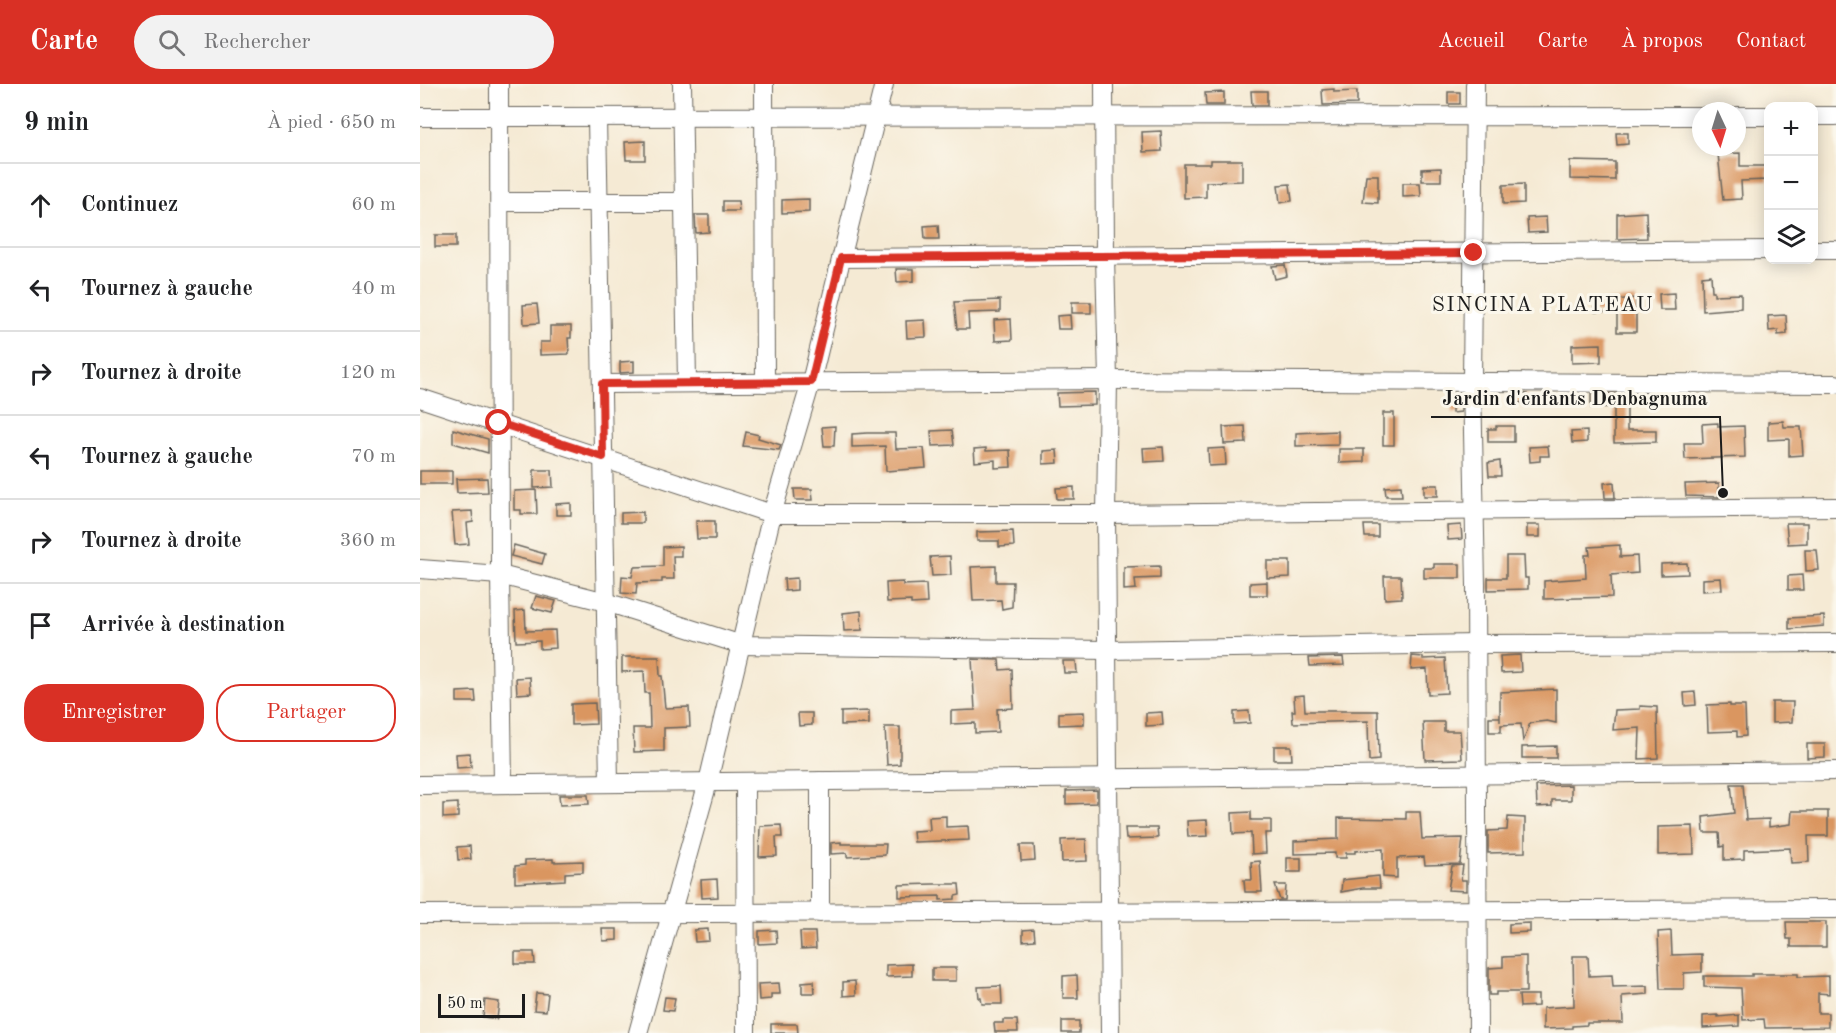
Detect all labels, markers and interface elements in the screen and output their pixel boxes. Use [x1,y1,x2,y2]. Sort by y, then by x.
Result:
search box [134,15,554,69]
icon: search [155,26,188,59]
text: Carte [30,28,98,56]
text: Rechercher [203,31,311,53]
text: Accueil [1438,31,1505,52]
text: Carte [1538,31,1588,52]
text: À propos [1621,31,1703,52]
text: Contact [1736,31,1806,52]
north arrow [1692,102,1746,156]
map controls [1764,102,1818,264]
button: + [1764,102,1818,156]
text: 9 min [24,110,89,136]
text: À pied · 650 m [267,113,396,133]
button: − [1764,156,1818,210]
icon: ahead [24,189,57,222]
text: Continuez [81,194,178,216]
text: 60 m [351,195,396,215]
button: layers [1764,210,1818,264]
route end [1460,239,1486,265]
icon: left [24,273,57,306]
text: Tournez à gauche [81,278,253,300]
text: 40 m [351,279,396,299]
district label: SINCINA PLATEAU [1432,295,1654,316]
icon: right [24,357,57,390]
text: Tournez à droite [81,362,242,384]
text: 120 m [340,363,396,383]
callout: Jardin d'enfants Denbagnuma [1431,379,1720,417]
text: Jardin d'enfants Denbagnuma [1442,390,1708,410]
route start [485,409,511,435]
icon: left [24,441,57,474]
text: Tournez à gauche [81,446,253,468]
text: 70 m [351,447,396,467]
icon: right [24,525,57,558]
text: Tournez à droite [81,530,242,552]
text: 360 m [340,531,396,551]
icon: arrive [24,609,57,642]
text: Arrivée à destination [81,614,285,636]
button: Enregistrer [24,684,204,742]
button: Partager [216,684,396,742]
scale bar [438,991,525,1018]
text: 50 m [447,996,483,1012]

